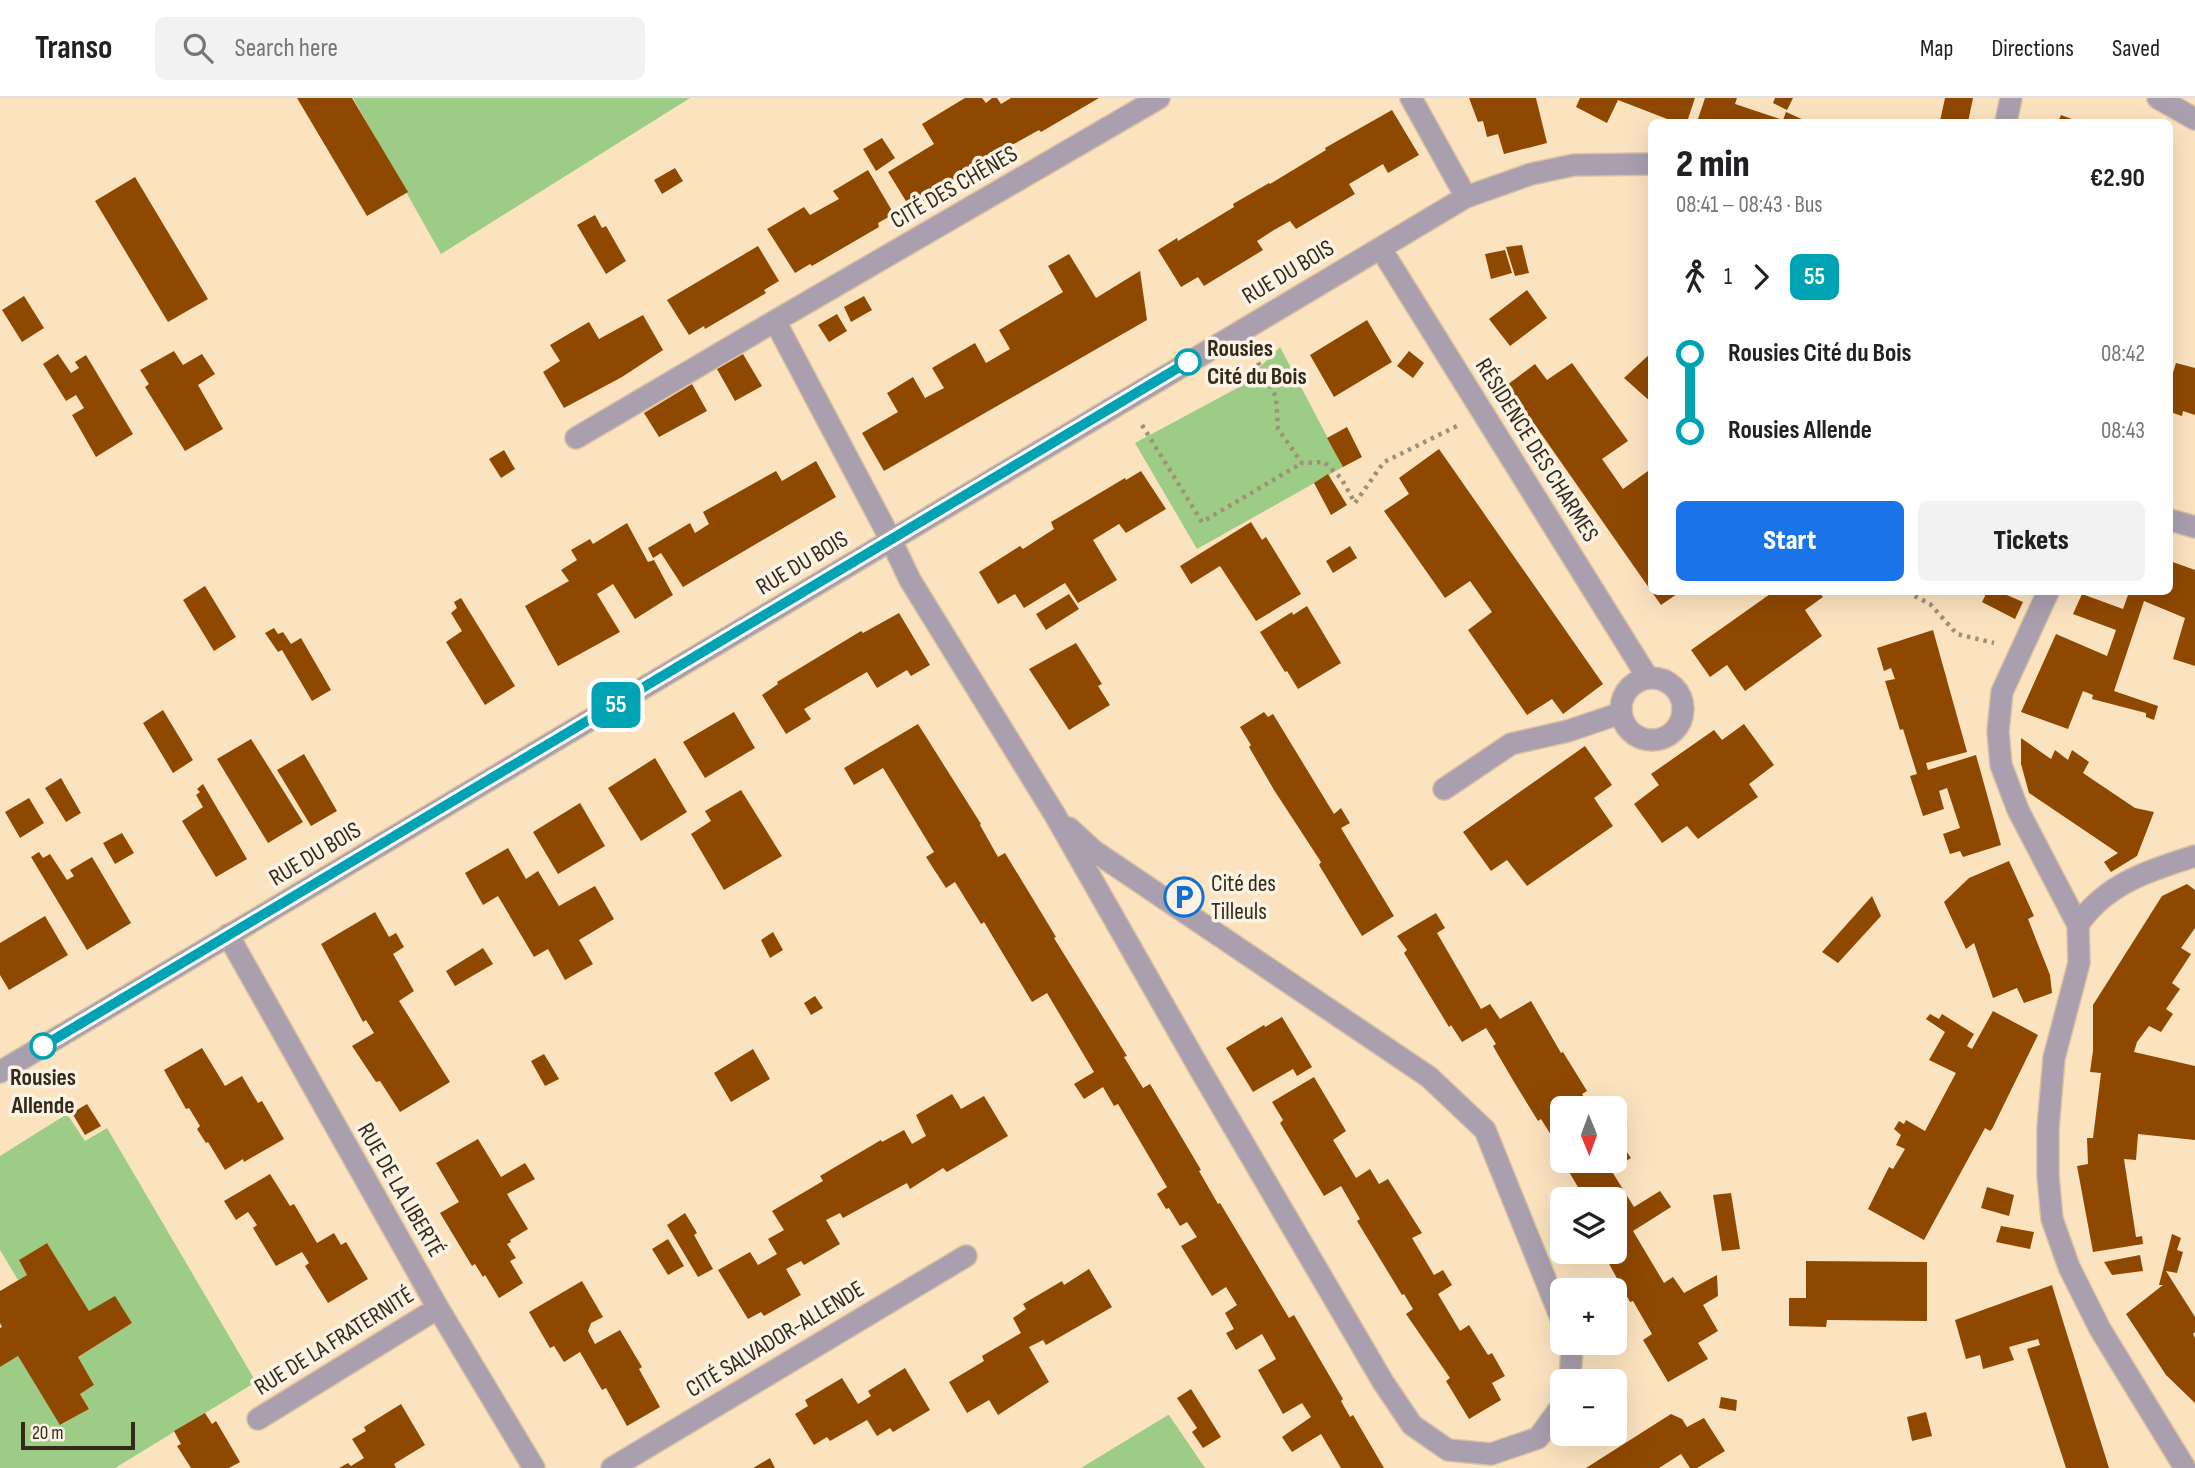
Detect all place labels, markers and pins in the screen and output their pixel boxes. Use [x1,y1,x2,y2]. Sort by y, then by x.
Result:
place label: Rousies Cité du Bois [1207,334,1307,391]
marker: Rousies Cité du Bois [1175,349,1201,375]
place label: Cité des Tilleuls [1211,869,1276,926]
parking icon: Cité des Tilleuls [1163,876,1205,918]
marker: Rousies Allende [30,1033,56,1059]
place label: Rousies Allende [10,1063,76,1120]

